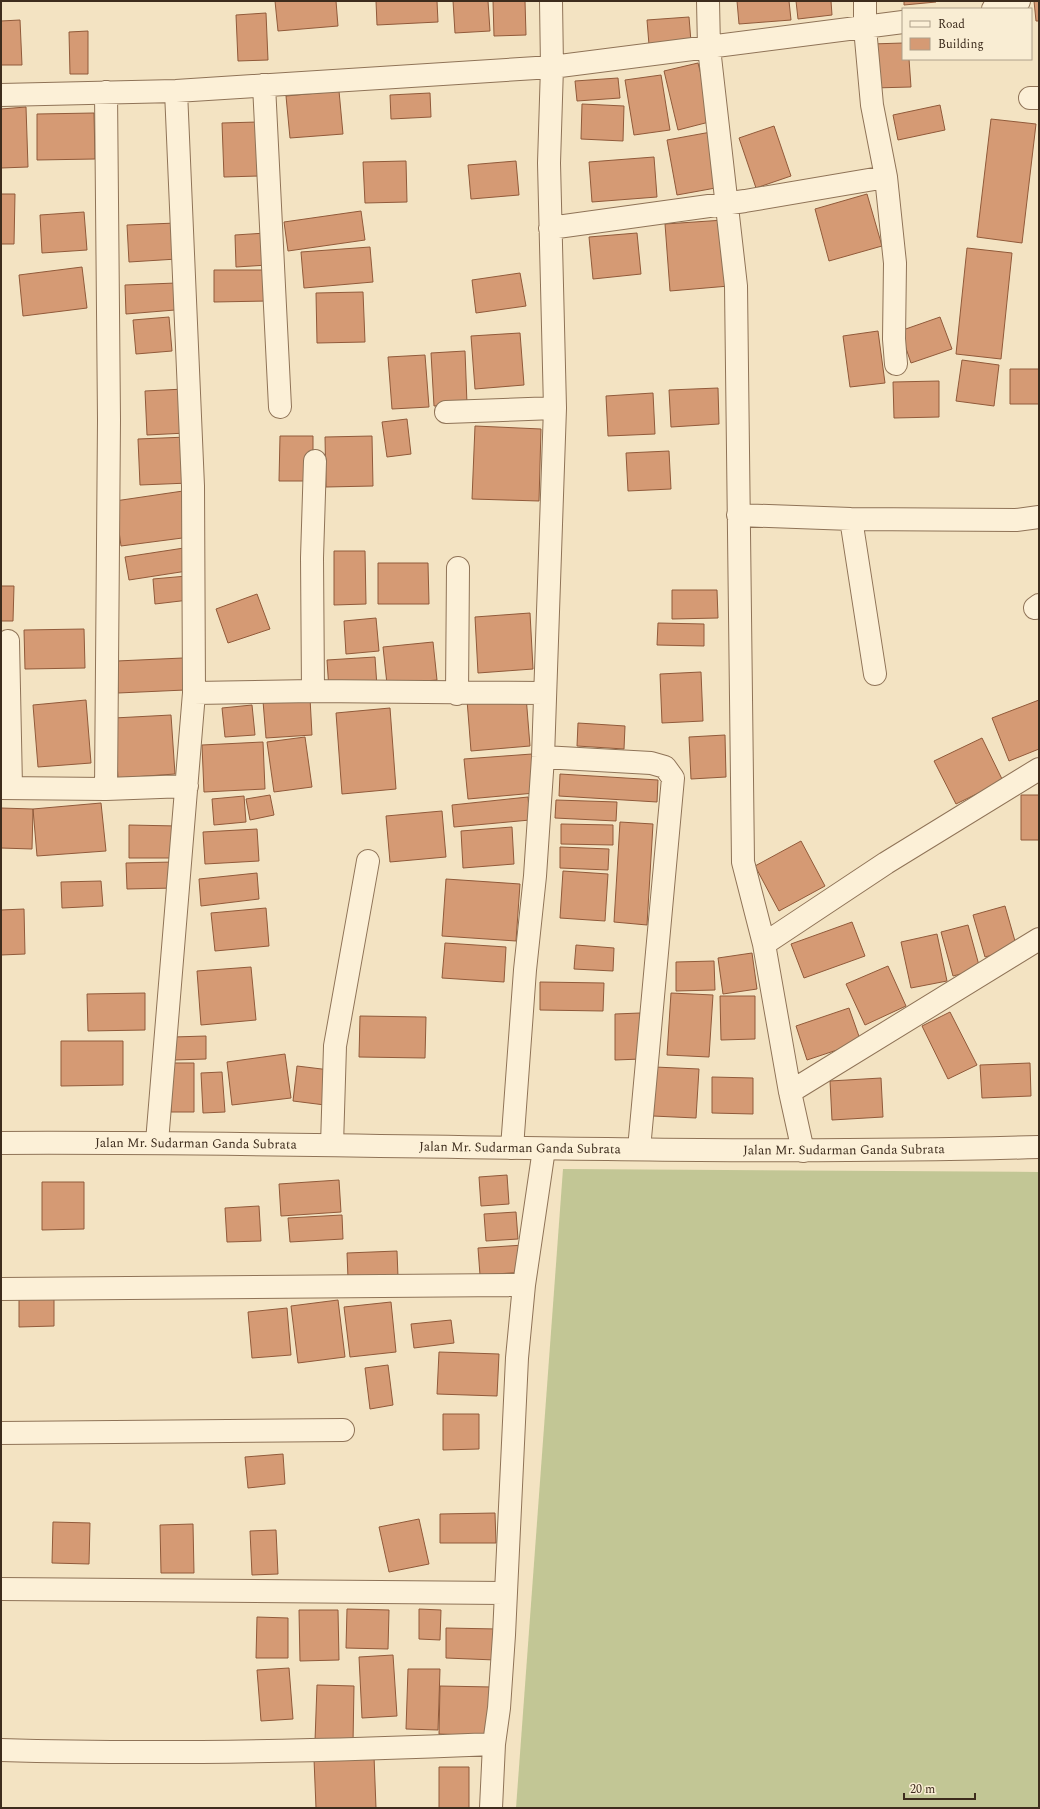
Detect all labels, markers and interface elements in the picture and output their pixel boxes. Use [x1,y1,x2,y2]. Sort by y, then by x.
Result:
legend [902,8,1032,60]
text: Road [938,15,965,34]
text: Building [938,35,984,54]
street label: Jalan Mr. Sudarman Ganda Subrata [95,1133,298,1155]
street label: Jalan Mr. Sudarman Ganda Subrata [419,1136,622,1159]
street label: Jalan Mr. Sudarman Ganda Subrata [743,1139,946,1160]
scale bar [904,1775,975,1801]
text: 20 m [910,1780,935,1799]

